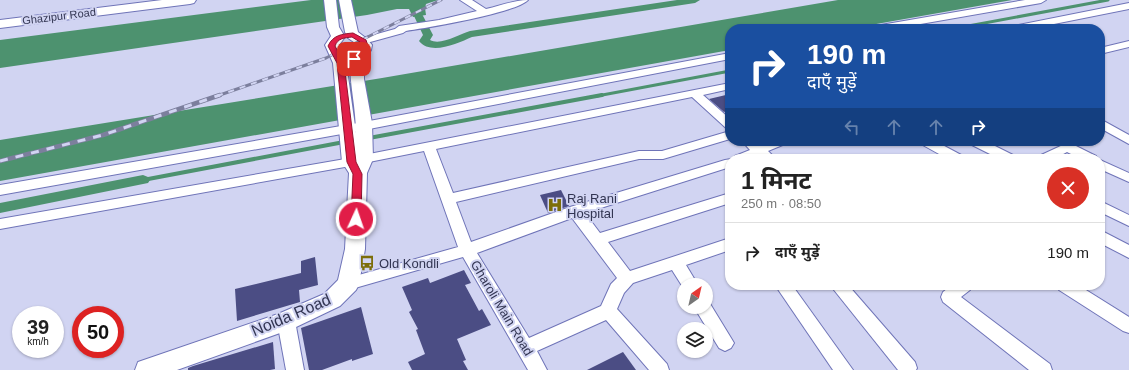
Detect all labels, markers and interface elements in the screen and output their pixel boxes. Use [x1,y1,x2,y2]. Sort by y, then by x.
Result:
street label: Ghazipur Road [22,6,96,26]
text: 190 m [807,39,886,70]
icon: right [741,40,793,92]
pin [337,42,371,76]
icon: arrive [343,48,365,70]
text: दाएँ मुड़ें [807,72,857,92]
icon: left [841,116,863,138]
icon: ahead [883,116,905,138]
icon: ahead [925,116,947,138]
icon: right [967,116,989,138]
text: 1 मिनट [741,167,811,194]
button: close [1047,167,1089,209]
place label: Raj Rani Hospital [567,191,617,221]
hospital icon: Raj Rani Hospital [546,196,564,214]
text: 250 m · 08:50 [741,196,821,211]
position arrow [335,198,377,240]
icon: right [741,242,763,264]
text: दाएँ मुड़ें [775,243,819,260]
text: 190 m [1047,244,1089,261]
bus stop icon: Old Kondli [358,254,376,272]
place label: Old Kondli [379,256,439,271]
street label: Gharoli Main Road [468,258,536,358]
north arrow [677,278,713,314]
map controls [677,278,713,358]
street label: Noida Road [249,291,333,339]
speed limit sign: 50 [72,306,124,358]
text: 39 [27,316,49,338]
button: layers [677,322,713,358]
text: km/h [27,336,49,347]

